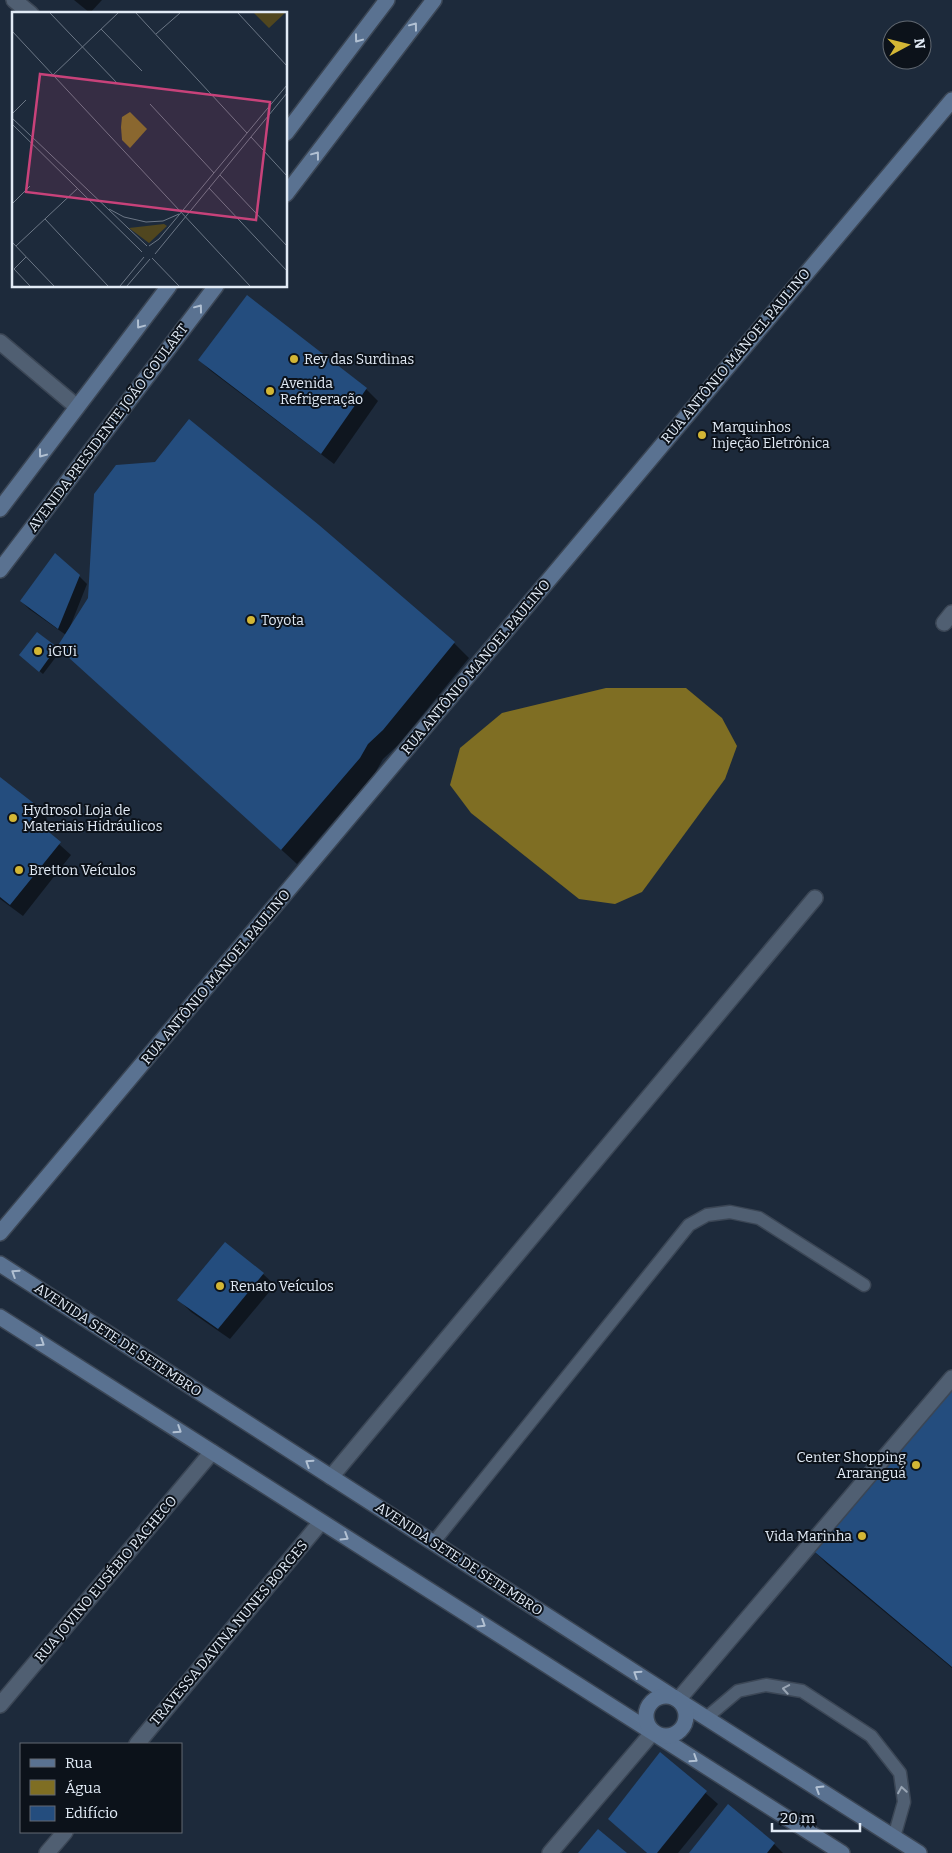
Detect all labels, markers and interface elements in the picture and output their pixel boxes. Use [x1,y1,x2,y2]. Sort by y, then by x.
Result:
inset map [12,12,288,288]
north arrow [882,20,932,70]
one-way arrow [408,22,417,32]
one-way arrow [355,33,363,42]
text: N [910,37,929,50]
one-way arrow [310,152,318,161]
street label: RUA ANTÔNIO MANOEL PAULINO [657,265,814,447]
one-way arrow [194,305,202,314]
one-way arrow [137,319,146,329]
street label: AVENIDA PRESIDENTE JOÃO GOULART [24,321,192,535]
place label: Rey das Surdinas [304,351,414,368]
marker: Rey das Surdinas [288,353,300,365]
place label: Avenida Refrigeração [280,375,363,408]
marker: Avenida Refrigeração [264,385,276,397]
place label: Marquinhos Injeção Eletrônica [712,419,830,452]
marker: Marquinhos Injeção Eletrônica [696,429,708,441]
one-way arrow [39,448,47,457]
street label: RUA ANTÔNIO MANOEL PAULINO [397,576,554,758]
place label: Toyota [261,612,304,629]
marker: Toyota [245,614,257,626]
place label: iGUi [48,643,77,660]
marker: iGUi [32,645,44,657]
place label: Hydrosol Loja de Materiais Hidráulicos [23,802,162,835]
marker: Hydrosol Loja de Materiais Hidráulicos [7,812,19,824]
place label: Bretton Veículos [29,862,136,879]
marker: Bretton Veículos [13,864,25,876]
street label: RUA ANTÔNIO MANOEL PAULINO [137,886,294,1068]
one-way arrow [11,1270,20,1280]
place label: Renato Veículos [230,1278,334,1295]
street label: AVENIDA SETE DE SETEMBRO [31,1280,205,1400]
marker: Renato Veículos [214,1280,226,1292]
one-way arrow [35,1337,45,1346]
one-way arrow [173,1424,182,1434]
place label: Center Shopping Araranguá [797,1449,906,1482]
marker: Center Shopping Araranguá [910,1459,922,1471]
one-way arrow [305,1460,315,1469]
street label: RUA JOVINO EUSÉBIO PACHECO [31,1492,181,1666]
street label: AVENIDA SETE DE SETEMBRO [372,1499,546,1619]
place label: Vida Marinha [765,1528,852,1545]
one-way arrow [339,1530,348,1540]
marker: Vida Marinha [856,1530,868,1542]
street label: TRAVESSA DAVINA NUNES BORGES [146,1537,312,1729]
one-way arrow [476,1617,485,1627]
one-way arrow [633,1670,642,1680]
one-way arrow [781,1684,790,1694]
legend [20,1743,182,1833]
one-way arrow [689,1752,698,1762]
text: Rua [65,1754,92,1772]
text: Água [65,1779,101,1797]
one-way arrow [898,1785,908,1794]
one-way arrow [815,1786,824,1796]
scale bar [772,1800,860,1832]
text: Edifício [65,1804,118,1822]
text: 20 m [780,1809,816,1827]

